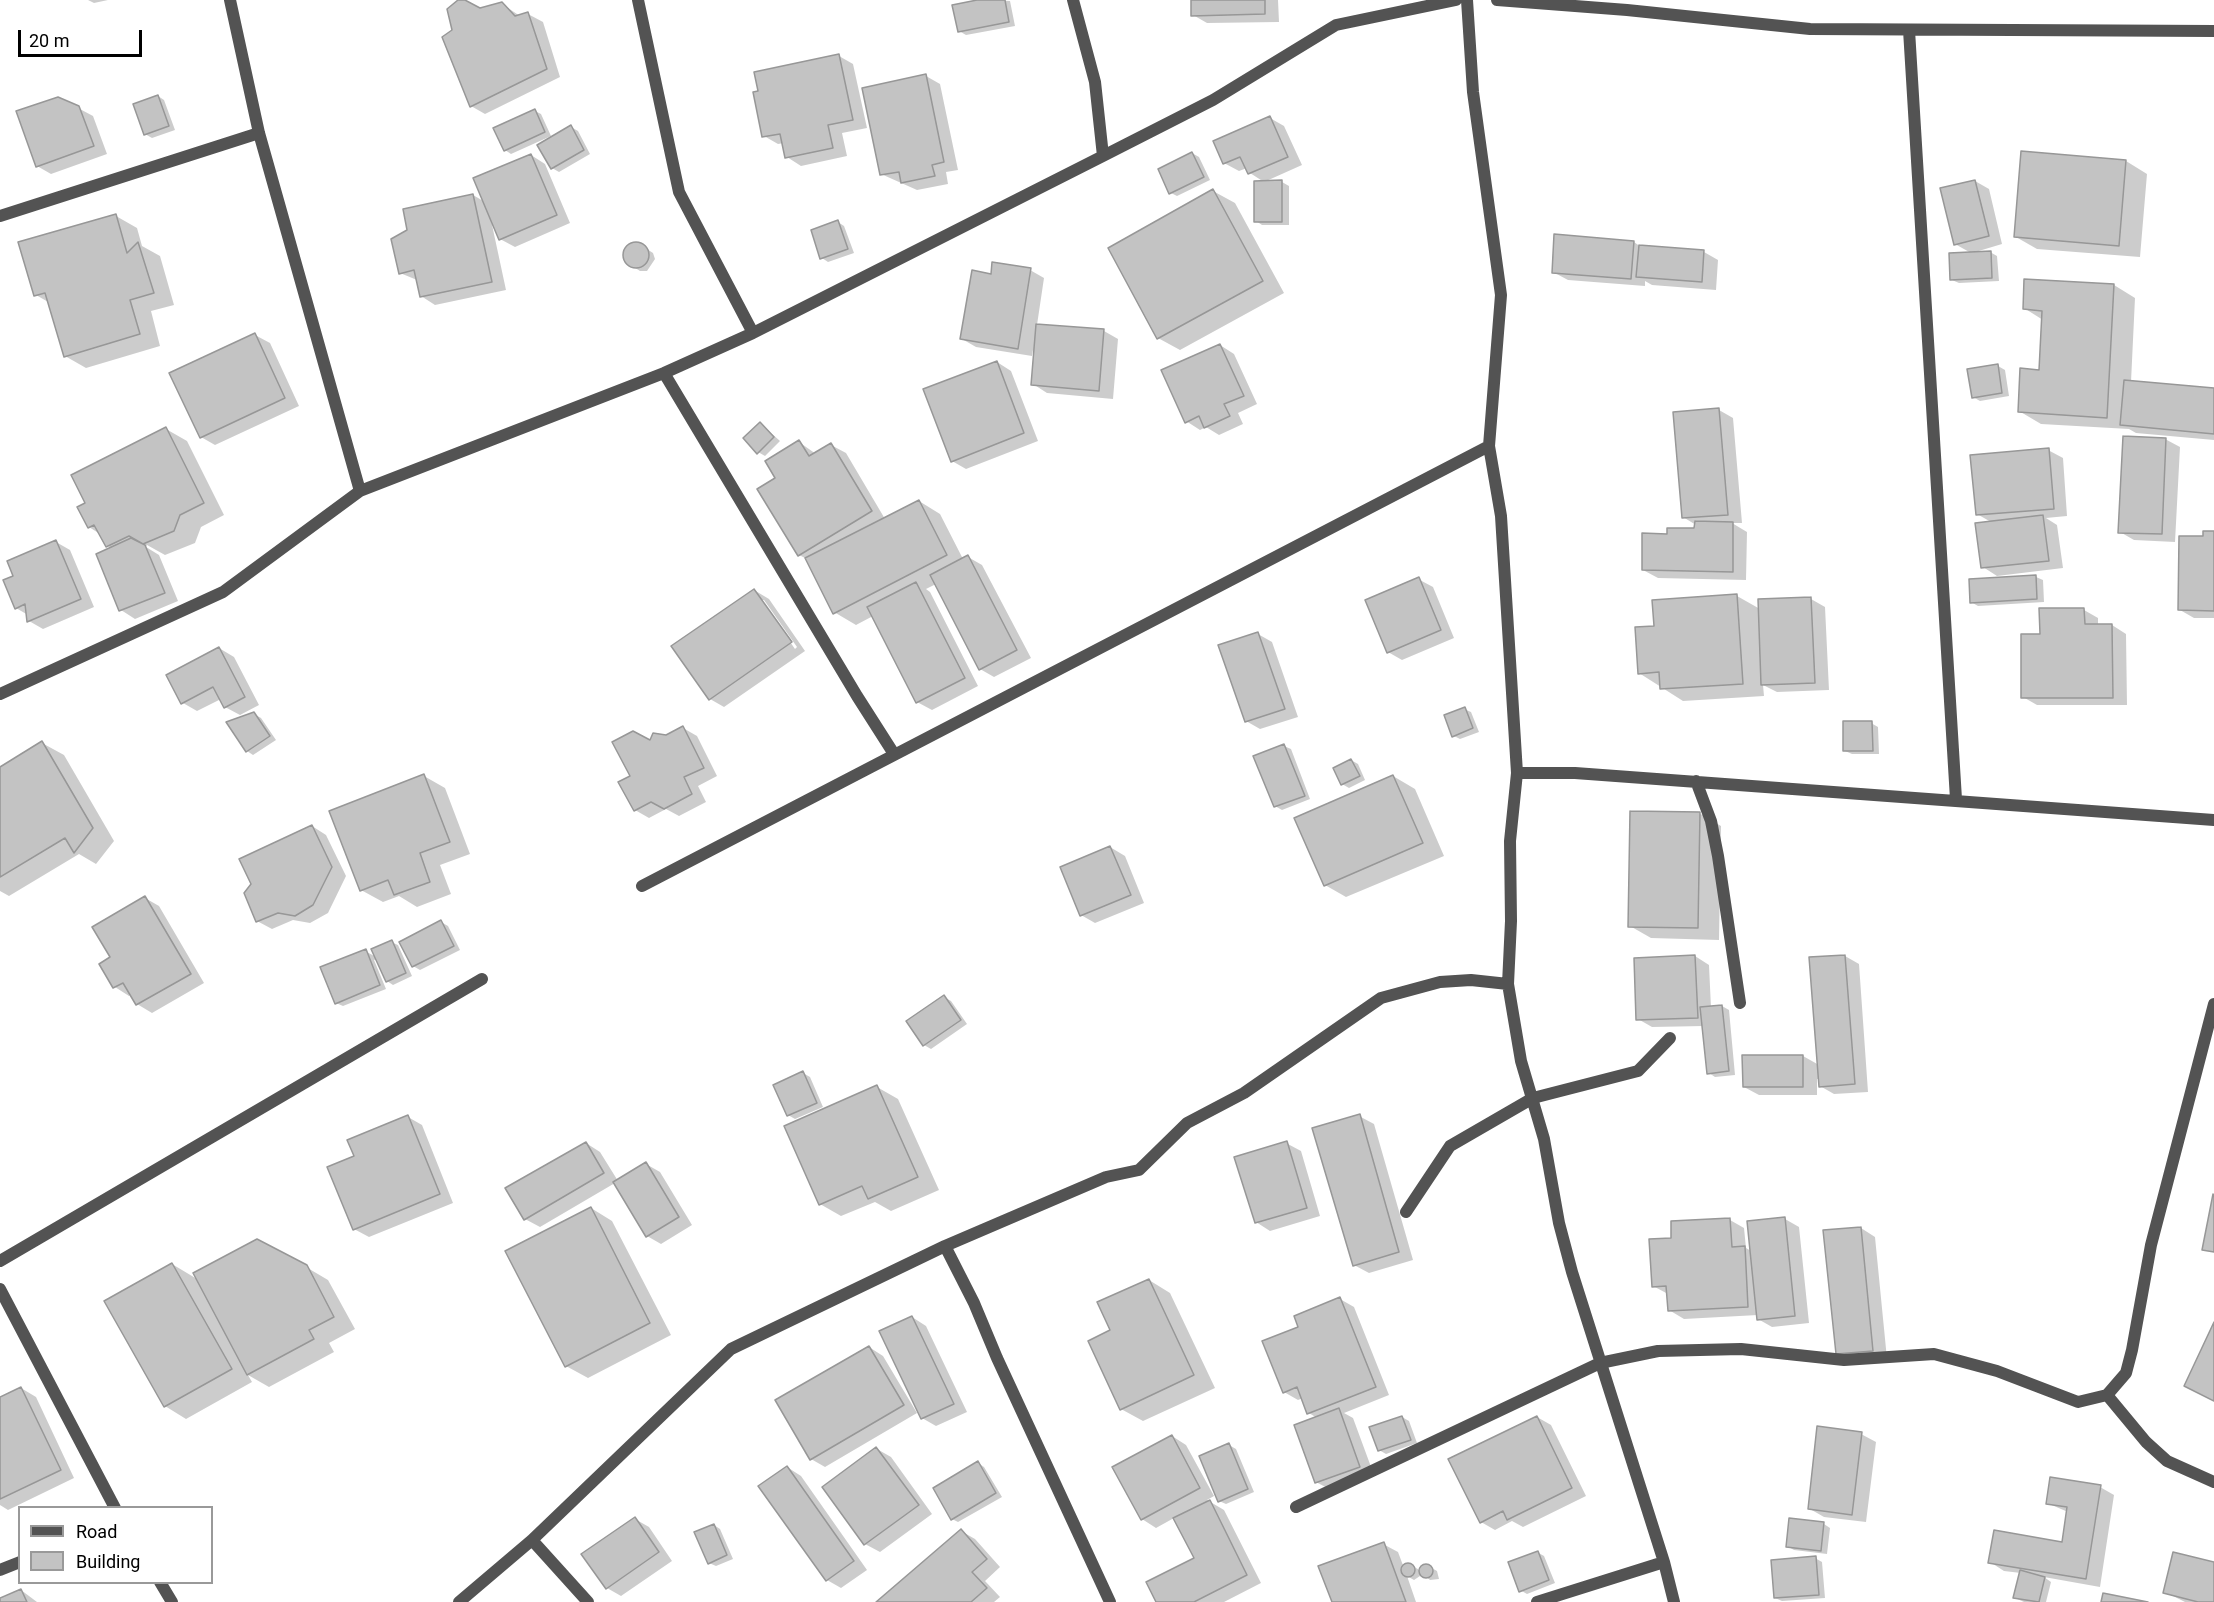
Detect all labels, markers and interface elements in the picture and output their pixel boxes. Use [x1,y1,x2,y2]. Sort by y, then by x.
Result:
scale bar [21,18,146,56]
text: 20 m [29,30,69,51]
legend [18,1506,213,1584]
text: Road [76,1521,117,1542]
text: Building [76,1551,140,1572]

